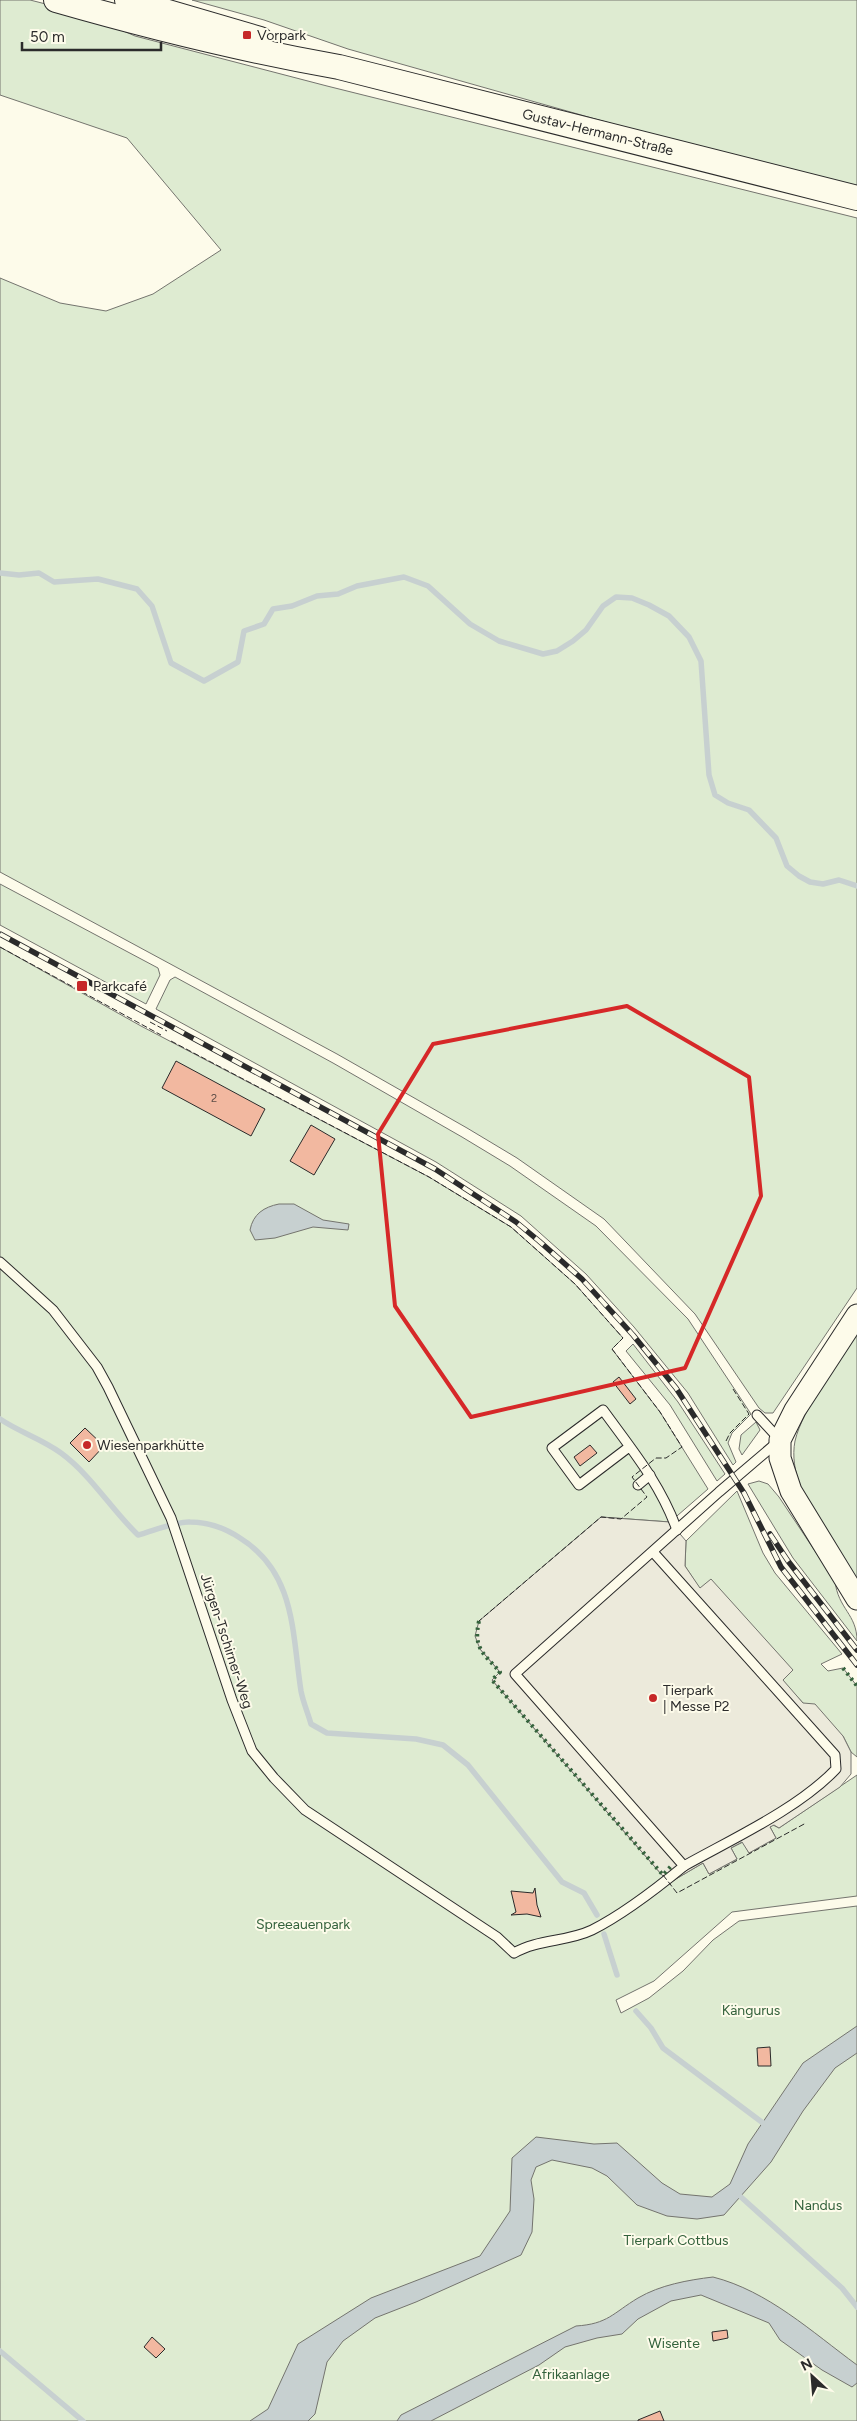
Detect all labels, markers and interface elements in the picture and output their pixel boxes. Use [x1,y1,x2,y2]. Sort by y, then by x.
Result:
scale bar [22,20,161,52]
place label: Vorpark [257,27,306,44]
text: 50 m [30,28,65,46]
marker: Vorpark [241,29,253,41]
street label: Gustav-Hermann-Straße [521,105,676,160]
place label: Parkcafé [93,978,147,995]
marker: Parkcafé [75,979,89,993]
house number: 2 [211,1092,217,1105]
place label: Wiesenparkhütte [97,1437,204,1454]
marker: Wiesenparkhütte [81,1439,93,1451]
street label: Jürgen-Tschirner-Weg [197,1571,256,1711]
place label: Tierpark | Messe P2 [663,1682,730,1715]
marker: Tierpark | Messe P2 [647,1692,659,1704]
park label: Spreeauenpark [256,1916,350,1933]
park label: Kängurus [722,2002,780,2019]
park label: Nandus [794,2197,842,2214]
park label: Tierpark Cottbus [623,2232,729,2249]
park label: Wisente [648,2335,700,2352]
north arrow [787,2351,837,2401]
text: N [798,2355,815,2375]
park label: Afrikaanlage [532,2366,610,2383]

